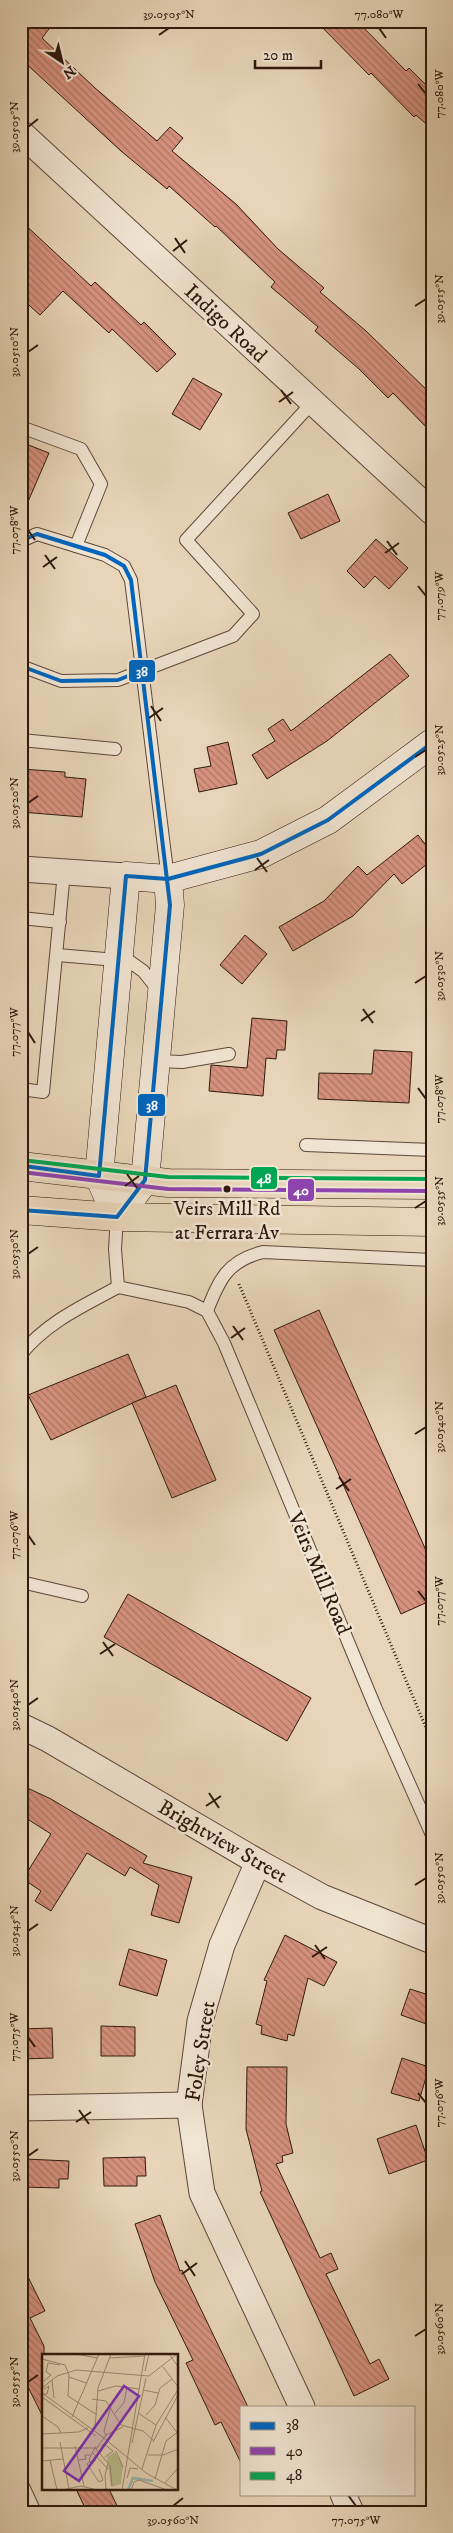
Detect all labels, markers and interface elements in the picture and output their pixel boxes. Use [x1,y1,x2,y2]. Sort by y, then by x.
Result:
text: 39.0505°N [143,7,195,22]
text: 77.080°W [354,7,405,22]
north arrow [38,38,88,88]
scale bar [255,38,322,70]
text: 20 m [263,46,293,65]
text: N [59,61,79,83]
text: 77.080°W [432,68,447,119]
text: 39.0505°N [7,101,22,153]
text: 39.0515°N [432,274,447,324]
street label: Indigo Road [178,279,273,369]
text: 39.0510°N [7,327,22,377]
text: 77.078°W [7,504,22,555]
text: 77.079°W [432,570,447,621]
line badge: 38 [128,659,156,683]
text: 38 [136,663,148,681]
text: 39.0525°N [432,724,447,776]
text: 39.0520°N [7,777,22,829]
text: 39.0530°N [432,951,447,1001]
text: 77.077°W [7,1006,22,1057]
text: 77.078°W [432,1073,447,1124]
line badge: 38 [137,1093,166,1117]
text: 38 [146,1097,158,1115]
line badge: 48 [250,1166,278,1190]
text: 48 [255,1170,272,1188]
text: 39.0535°N [432,1176,447,1226]
line badge: 40 [287,1178,315,1202]
text: 40 [292,1182,309,1200]
marker: Veirs Mill Rd at Ferrara Av [222,1184,232,1194]
place label: Veirs Mill Rd at Ferrara Av [173,1197,280,1246]
text: 39.0530°N [7,1229,22,1279]
text: 39.0540°N [432,1401,447,1453]
street label: Veirs Mill Road [281,1507,357,1639]
text: 77.076°W [7,1509,22,1560]
text: 77.077°W [432,1575,447,1626]
text: 39.0540°N [7,1679,22,1731]
street label: Brightview Street [153,1794,292,1890]
text: 39.0550°N [432,1852,447,1904]
text: 39.0545°N [7,1905,22,1957]
street label: Foley Street [180,1999,222,2103]
text: 77.075°W [7,2012,22,2061]
text: 77.076°W [432,2077,447,2128]
text: 39.0550°N [7,2130,22,2182]
text: 39.0560°N [432,2303,447,2355]
inset map [42,2354,179,2490]
text: 39.0555°N [7,2356,22,2408]
legend [240,2406,416,2496]
text: 38 [286,2416,299,2435]
text: 40 [286,2442,303,2461]
text: 48 [286,2466,302,2485]
text: 39.0560°N [147,2513,199,2528]
text: 77.075°W [332,2513,381,2528]

